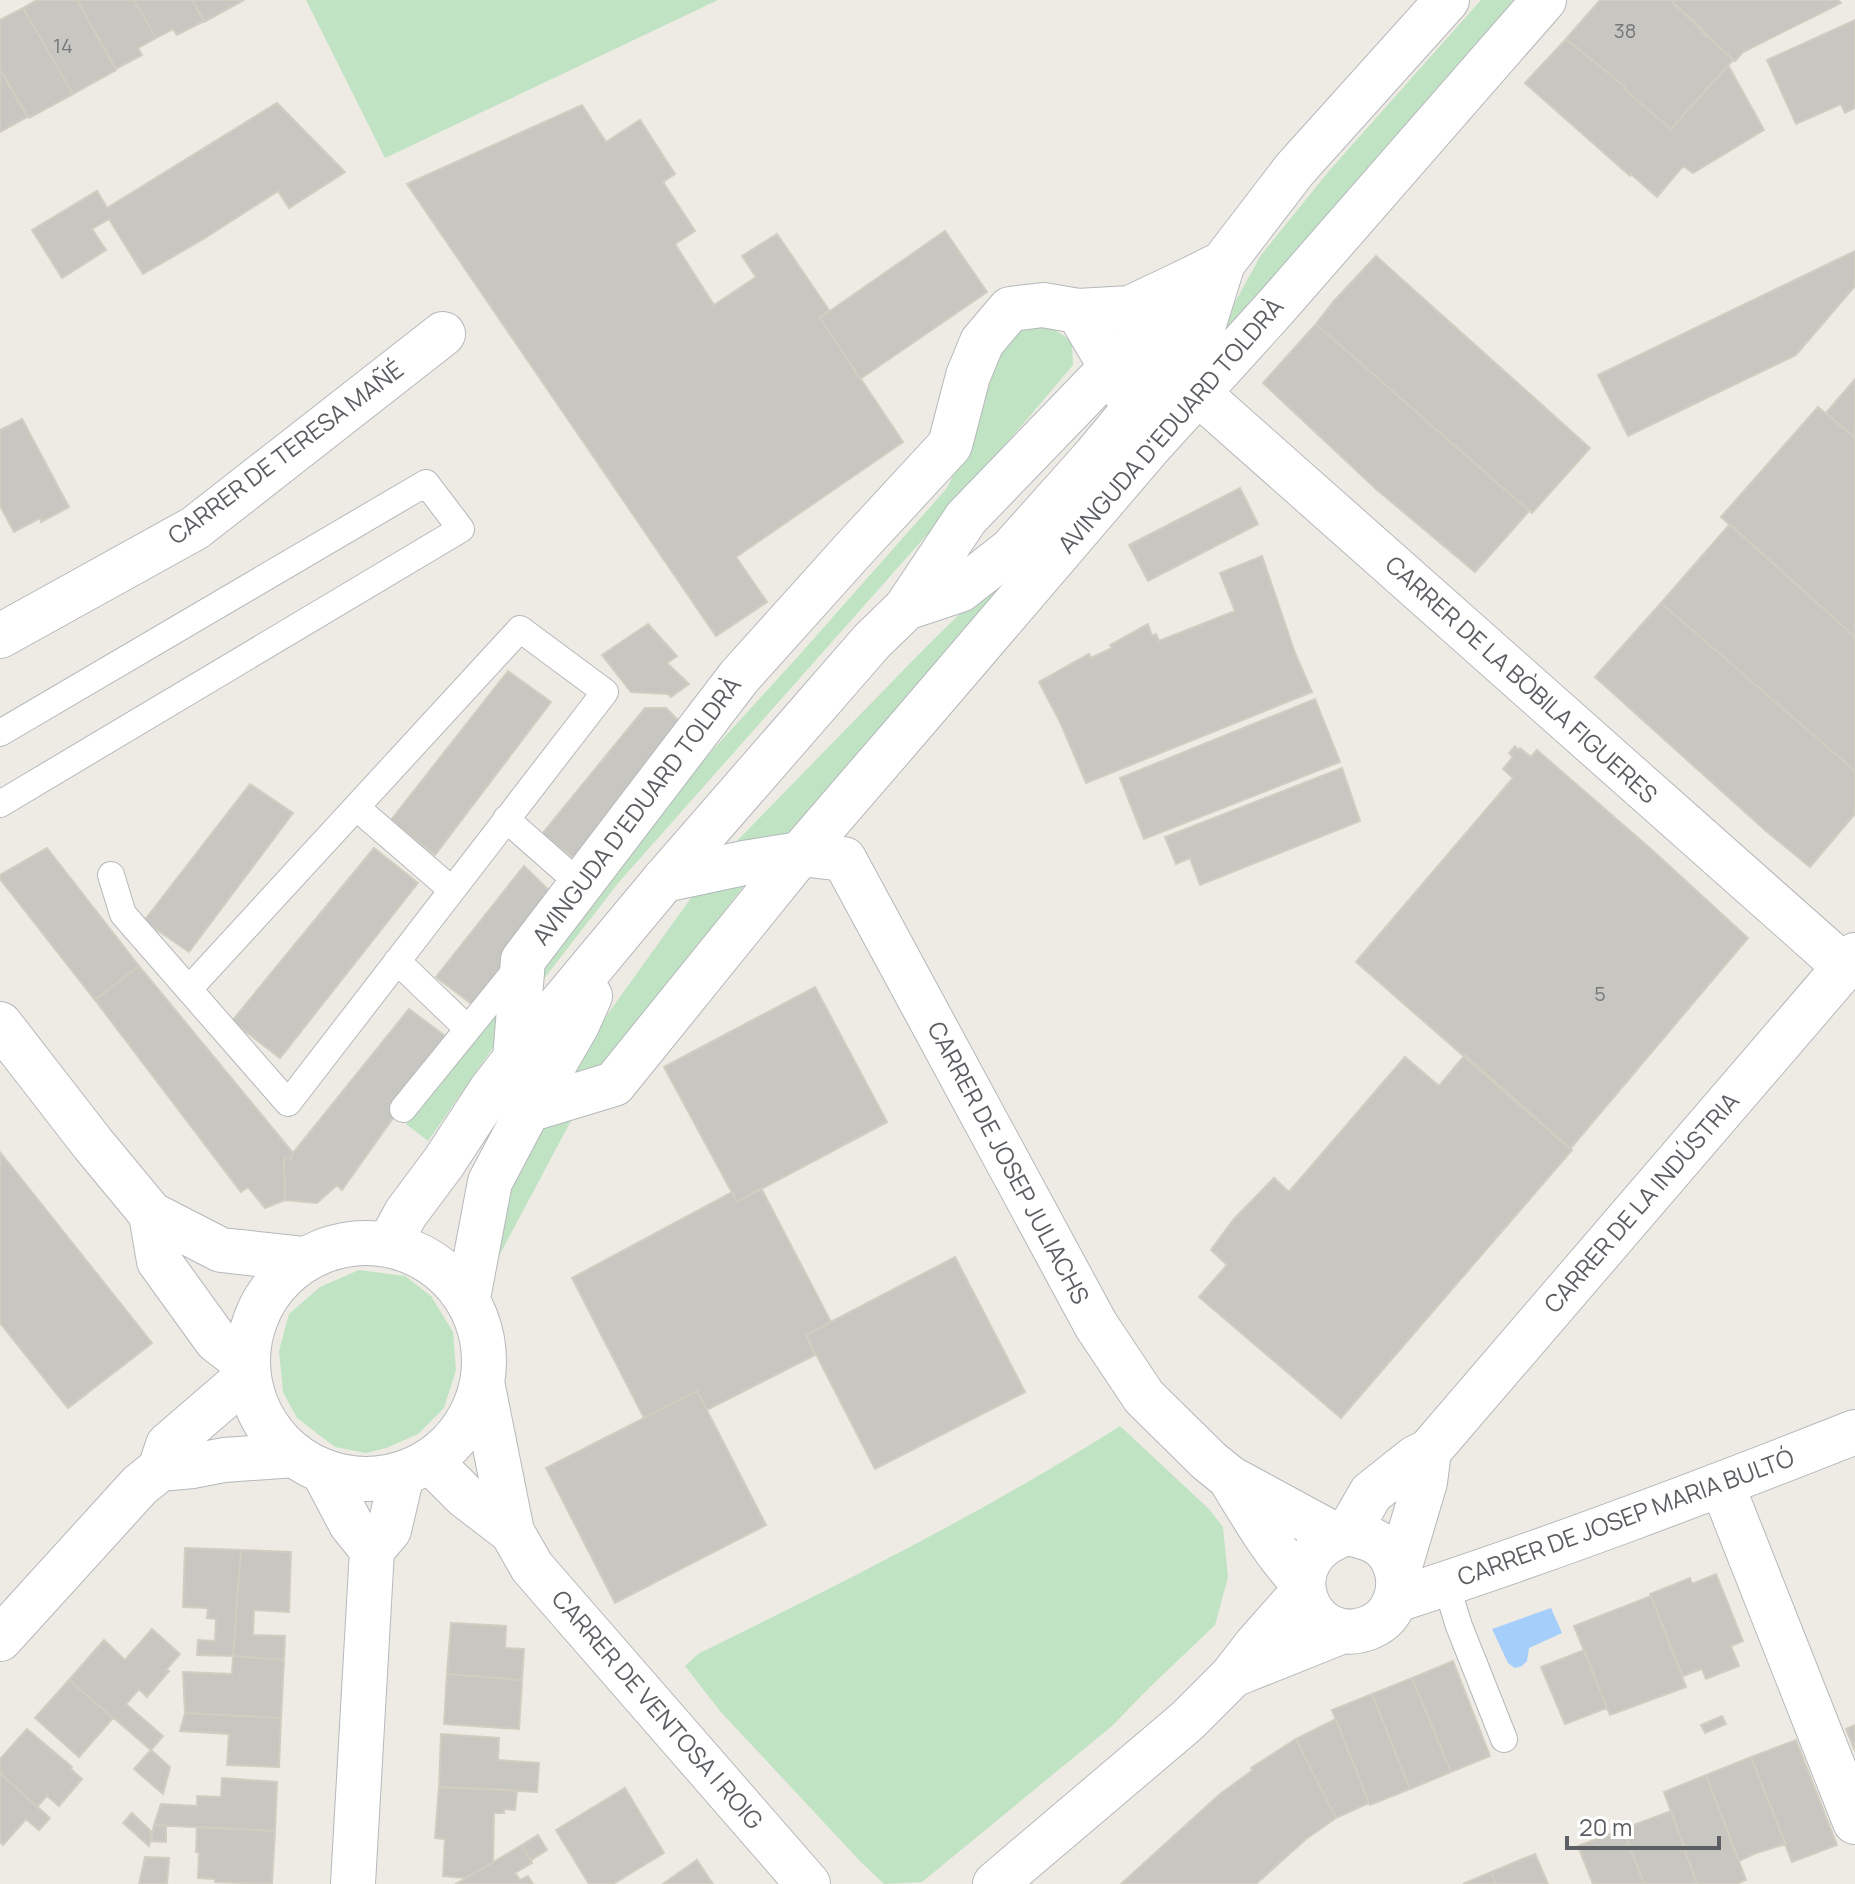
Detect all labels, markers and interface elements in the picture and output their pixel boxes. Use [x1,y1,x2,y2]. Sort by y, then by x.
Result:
house number: 38 [1614,17,1636,44]
house number: 14 [53,32,73,59]
street label: AVINGUDA D'EDUARD TOLDRÀ [1050,290,1290,560]
street label: CARRER DE TERESA MAÑÉ [161,352,410,551]
street label: CARRER DE LA BÒBILA FIGUERES [1379,548,1665,810]
street label: AVINGUDA D'EDUARD TOLDRÀ [524,669,748,951]
house number: 5 [1594,980,1606,1007]
street label: CARRER DE JOSEP JULIACHS [921,1015,1098,1309]
street label: CARRER DE LA INDÚSTRIA [1536,1085,1746,1319]
street label: CARRER DE JOSEP MARIA BULTÓ [1453,1440,1798,1593]
street label: CARRER DE VENTOSA I ROIG [545,1582,771,1836]
scale bar [1567,1800,1719,1850]
text: 20 m [1579,1810,1632,1843]

